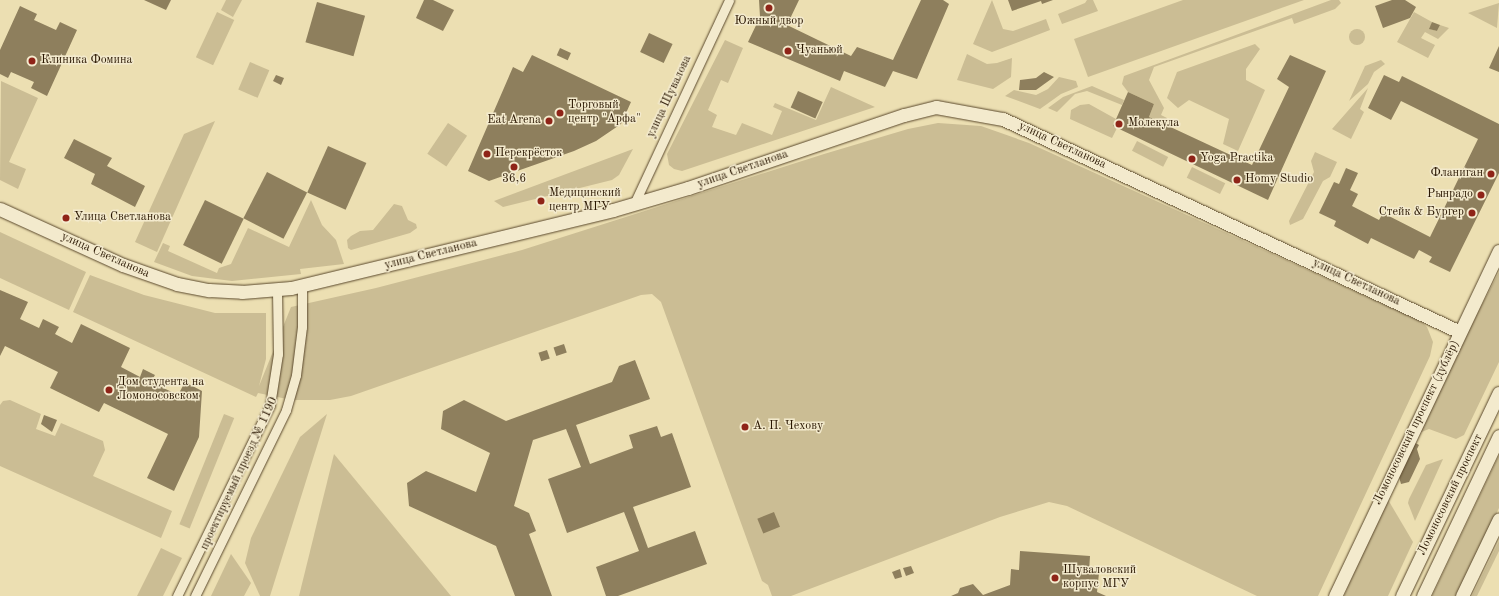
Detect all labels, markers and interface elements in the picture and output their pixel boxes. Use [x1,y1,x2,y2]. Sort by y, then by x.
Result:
marker: Южный двор [764,3,774,13]
place label: Южный двор [735,15,803,29]
place label: Чуаньюй [796,44,843,58]
marker: Чуаньюй [783,46,793,56]
place label: Клиника Фомина [41,54,132,68]
street label: улица Шувалова [645,54,695,140]
marker: Клиника Фомина [26,55,38,67]
place label: Торговый центр "Арфа" [568,99,641,127]
marker: Торговый центр "Арфа" [555,108,565,118]
place label: Eat Arena [487,114,541,128]
marker: Eat Arena [544,116,554,126]
place label: Молекула [1128,117,1179,131]
marker: Молекула [1113,118,1125,130]
street label: улица Светланова [1016,119,1108,173]
place label: Перекрёсток [495,147,562,161]
street label: улица Светланова [696,148,790,192]
marker: Перекрёсток [482,149,492,159]
place label: Yoga Practika [1200,152,1273,166]
marker: Yoga Practika [1187,154,1197,164]
marker: 36,6 [509,162,519,172]
place label: Фланиган [1431,167,1483,181]
marker: Фланиган [1486,169,1496,179]
place label: 36,6 [502,173,526,187]
place label: Homy Studio [1245,173,1313,187]
marker: Homy Studio [1232,175,1242,185]
place label: Медицинский центр МГУ [549,187,621,215]
place label: Рынрадо [1427,188,1473,202]
marker: Рынрадо [1476,190,1486,200]
marker: Медицинский центр МГУ [536,196,546,206]
place label: Стейк & Бургер [1379,206,1464,220]
marker: Стейк & Бургер [1467,208,1477,218]
place label: Улица Светланова [74,211,171,225]
marker: Улица Светланова [61,213,71,223]
street label: улица Светланова [59,230,151,282]
street label: улица Светланова [383,237,479,273]
street label: улица Светланова [1310,256,1402,310]
street label: Ломоносовский проспект (дублёр) [1371,338,1463,508]
place label: Дом студента на Ломоносовском [117,376,204,404]
marker: Дом студента на Ломоносовском [104,385,114,395]
street label: проектируемый проезд № 1190 [198,395,282,553]
place label: А. П. Чехову [753,420,823,434]
marker: А. П. Чехову [740,422,750,432]
street label: Ломоносовский проспект [1415,432,1487,558]
place label: Шуваловский корпус МГУ [1063,564,1136,592]
marker: Шуваловский корпус МГУ [1050,573,1060,583]

